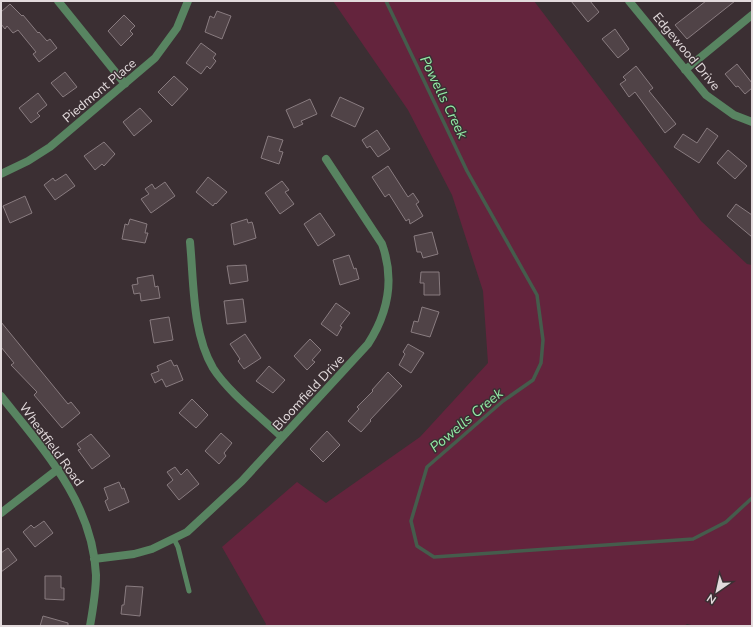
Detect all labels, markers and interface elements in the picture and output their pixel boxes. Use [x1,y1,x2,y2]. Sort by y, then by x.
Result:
street label: Edgewood Drive [648,9,724,94]
water label: Powells Creek [415,53,472,143]
street label: Piedmont Place [59,55,140,127]
street label: Bloomfield Drive [269,351,349,435]
water label: Powells Creek [426,383,508,457]
street label: Wheatfield Road [15,399,88,490]
north arrow [697,571,737,611]
text: N [704,590,719,607]

